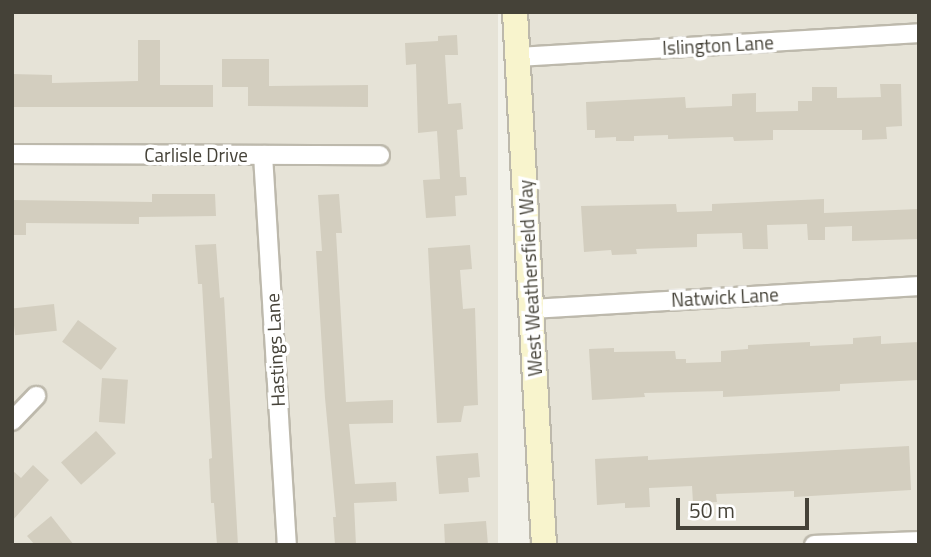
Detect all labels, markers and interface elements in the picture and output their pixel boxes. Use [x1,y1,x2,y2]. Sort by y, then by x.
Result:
street label: Islington Lane [662,31,774,59]
street label: Carlisle Drive [144,144,248,166]
street label: West Weathersfield Way [513,179,547,377]
street label: Natwick Lane [671,283,779,311]
street label: Hastings Lane [261,293,289,407]
scale bar [679,484,812,528]
text: 50 m [689,494,735,526]

